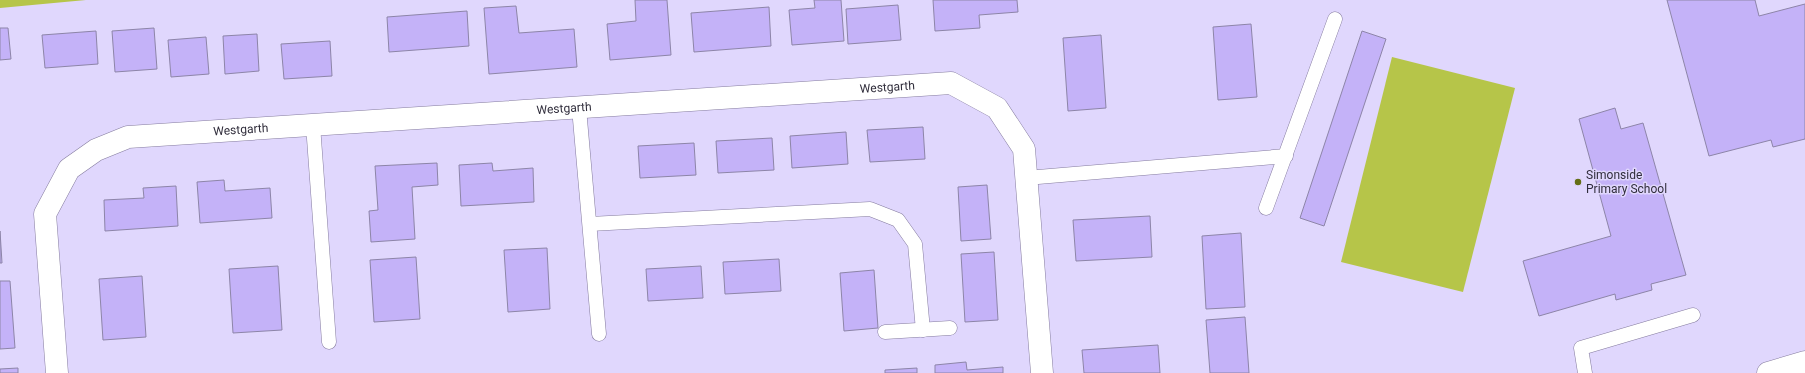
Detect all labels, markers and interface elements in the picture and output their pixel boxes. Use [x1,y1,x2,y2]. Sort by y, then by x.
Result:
street label: Westgarth [859,78,915,96]
street label: Westgarth [536,100,592,117]
street label: Westgarth [213,121,269,138]
place label: Simonside Primary School [1586,168,1667,196]
marker: Simonside Primary School [1573,177,1583,187]

